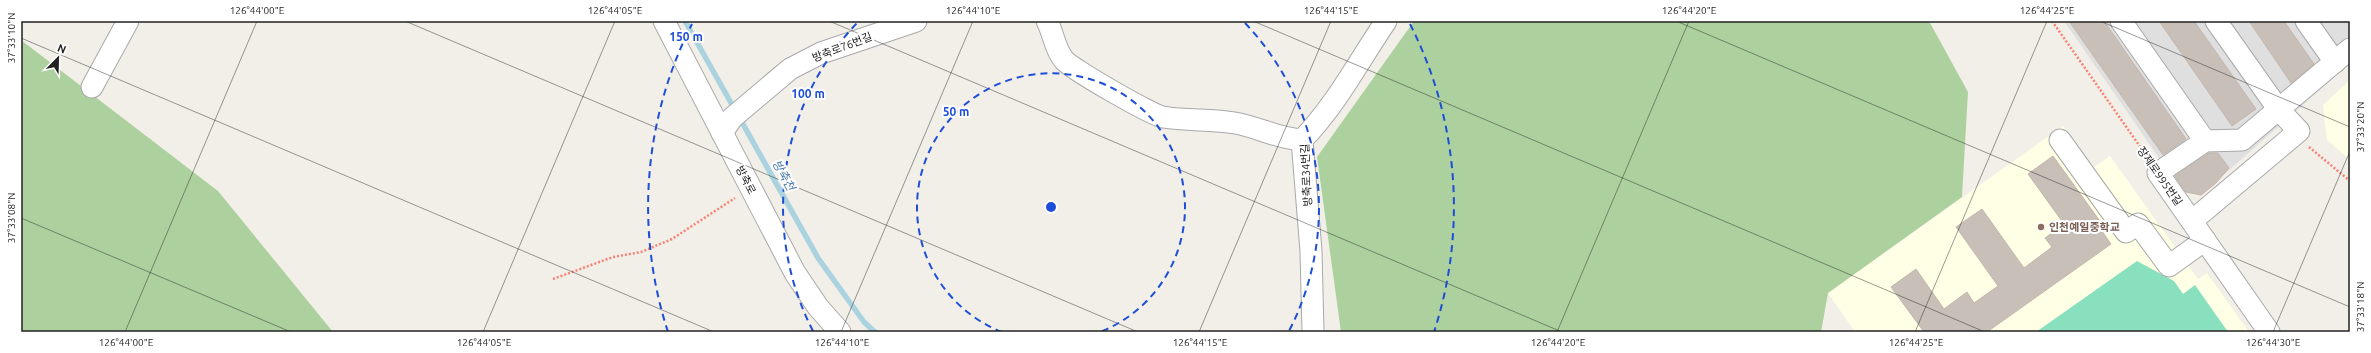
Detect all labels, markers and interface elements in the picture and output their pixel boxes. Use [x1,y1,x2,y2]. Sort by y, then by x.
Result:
text: 126°44'00"E [230,5,285,16]
text: 126°44'05"E [588,5,643,16]
text: 126°44'10"E [946,5,1001,16]
text: 126°44'15"E [1304,5,1359,16]
text: 126°44'20"E [1662,5,1717,16]
text: 126°44'25"E [2020,5,2075,16]
text: 37°33'10"N [6,13,17,63]
text: 150 m [669,30,703,43]
street label: 방축로76번길 [810,30,874,64]
north arrow [38,38,78,78]
text: N [56,42,68,56]
text: 100 m [791,87,825,100]
text: 37°33'20"N [2355,102,2366,152]
text: 50 m [943,105,969,118]
street label: 방축로34번길 [1298,143,1314,207]
street label: 장제로995번길 [2135,144,2185,208]
water label: 방축천 [770,157,799,194]
street label: 방축로 [734,164,758,196]
text: 37°33'08"N [6,193,17,243]
centre of rings [1044,200,1058,214]
place label: 인천예일중학교 [2049,221,2120,233]
marker: 인천예일중학교 [2036,222,2046,232]
text: 37°33'18"N [2355,282,2366,332]
text: 126°44'00"E [99,337,154,348]
text: 126°44'05"E [457,337,512,348]
text: 126°44'10"E [815,337,870,348]
text: 126°44'15"E [1173,337,1228,348]
text: 126°44'20"E [1531,337,1586,348]
text: 126°44'25"E [1889,337,1944,348]
text: 126°44'30"E [2246,337,2301,348]

